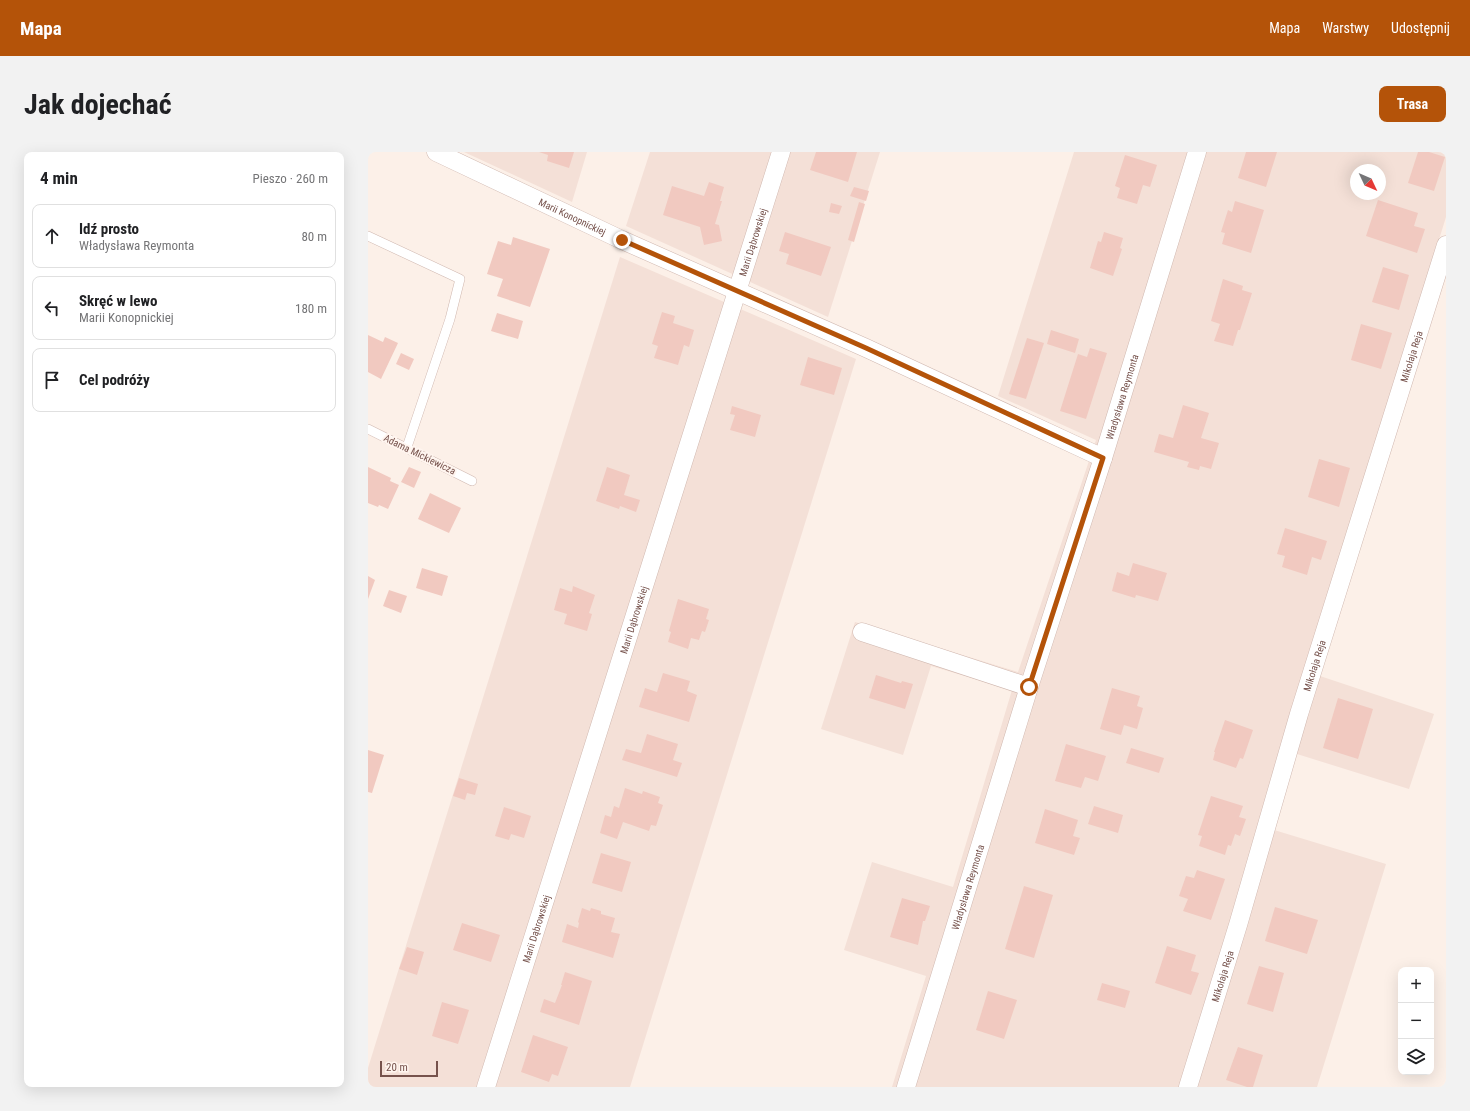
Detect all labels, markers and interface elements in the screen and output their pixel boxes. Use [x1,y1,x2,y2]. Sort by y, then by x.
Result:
text: Mapa [20,17,62,40]
text: Mapa [1269,20,1300,36]
text: Warstwy [1322,20,1369,36]
text: Udostępnij [1391,20,1450,36]
button: Trasa [1379,86,1446,122]
text: Jak dojechać [24,88,172,121]
north arrow [1350,164,1386,200]
text: 4 min [40,168,78,188]
text: Pieszo · 260 m [253,171,328,186]
street label: Marii Konopnickiej [537,196,608,238]
street label: Marii Dąbrowskiej [737,207,769,278]
text: Idź prosto [79,220,139,238]
icon: ahead [41,225,63,247]
text: 80 m [301,229,327,244]
route end [613,231,631,249]
text: Władysława Reymonta [79,238,194,253]
text: Skręć w lewo [79,292,158,310]
icon: left [41,297,63,319]
text: 180 m [295,301,327,316]
text: Marii Konopnickiej [79,310,174,325]
street label: Mikołaja Reja [1398,329,1425,383]
street label: Władysława Reymonta [1104,353,1141,441]
icon: arrive [41,369,63,391]
text: Cel podróży [79,371,150,389]
street label: Adama Mickiewicza [382,432,458,477]
street label: Marii Dąbrowskiej [618,585,650,655]
street label: Mikołaja Reja [1301,638,1328,693]
route start [1020,678,1038,696]
street label: Władysława Reymonta [950,843,986,931]
street label: Marii Dąbrowskiej [521,894,552,964]
street label: Mikołaja Reja [1210,949,1236,1003]
map controls [1398,967,1434,1075]
button: + [1398,967,1434,1003]
button: − [1398,1003,1434,1039]
button: layers [1398,1039,1434,1075]
scale bar [380,1059,438,1078]
text: 20 m [386,1061,408,1074]

